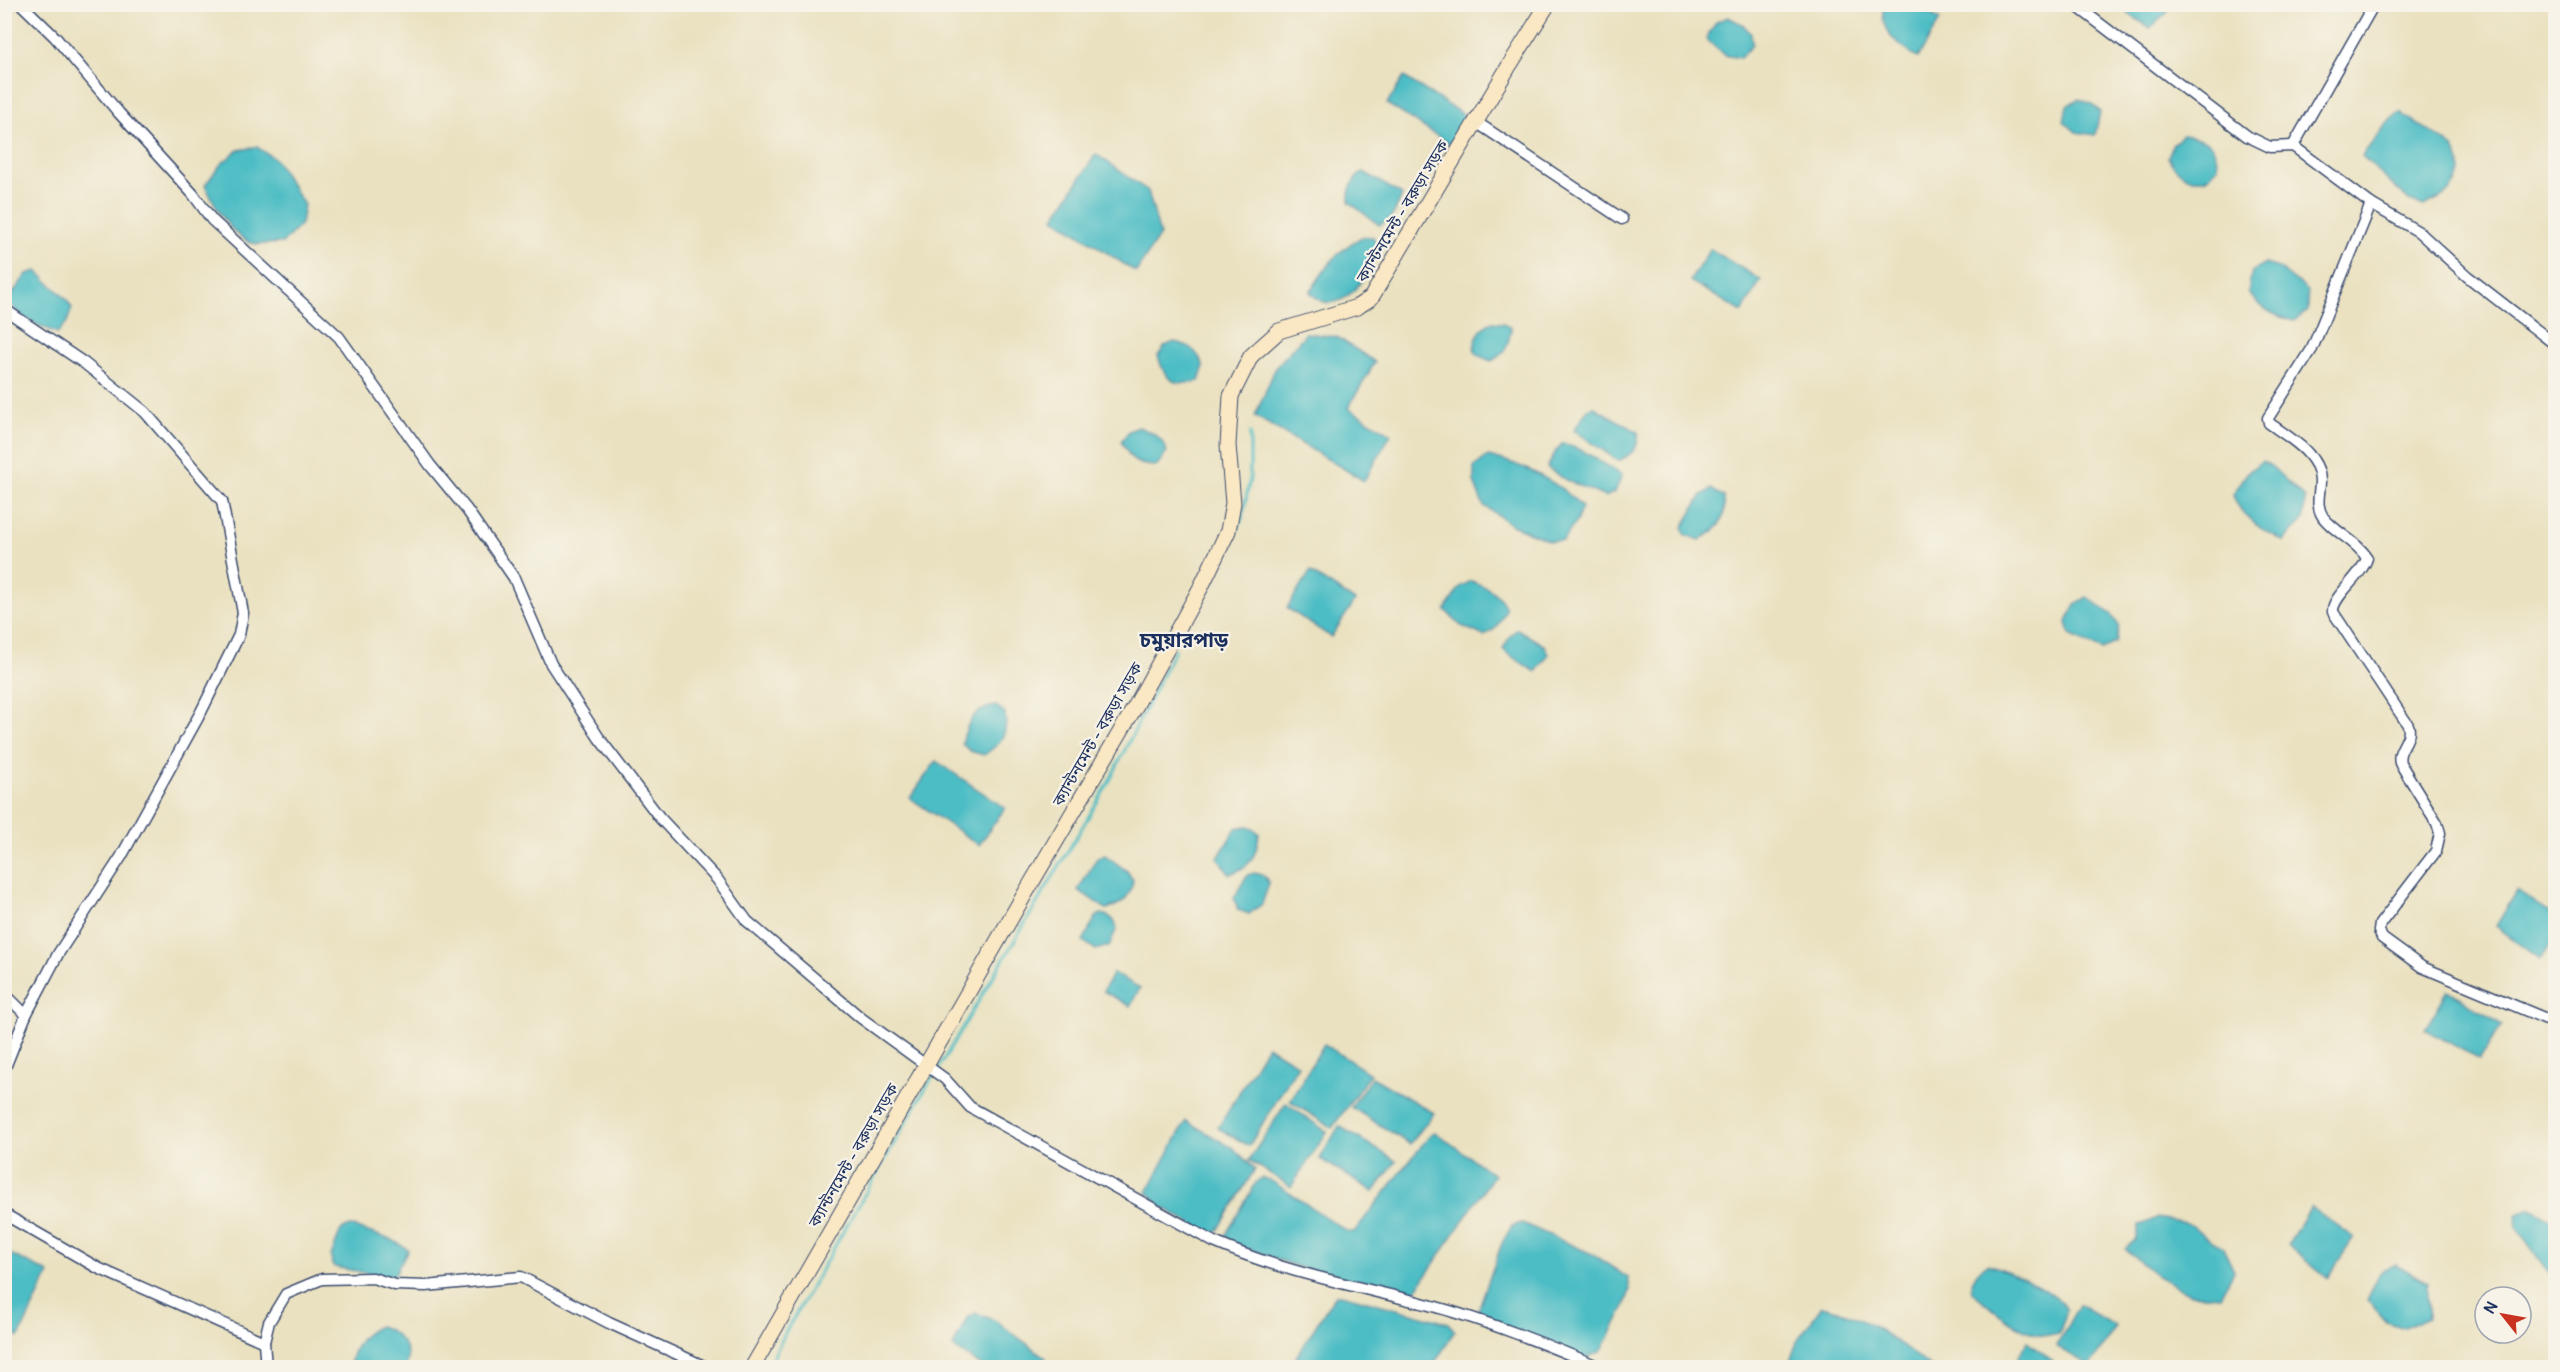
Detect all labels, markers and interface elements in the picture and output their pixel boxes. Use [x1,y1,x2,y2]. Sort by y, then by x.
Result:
street label: ক্যান্টনমেন্ট - বরুড়া সড়ক [1352,136,1454,287]
district label: চমুয়ারপাড় [1139,628,1229,653]
street label: ক্যান্টনমেন্ট - বরুড়া সড়ক [1048,658,1148,811]
street label: ক্যান্টনমেন্ট - বরুড়া সড়ক [804,1079,904,1232]
north arrow [2473,1285,2533,1345]
text: N [2480,1298,2502,1318]

